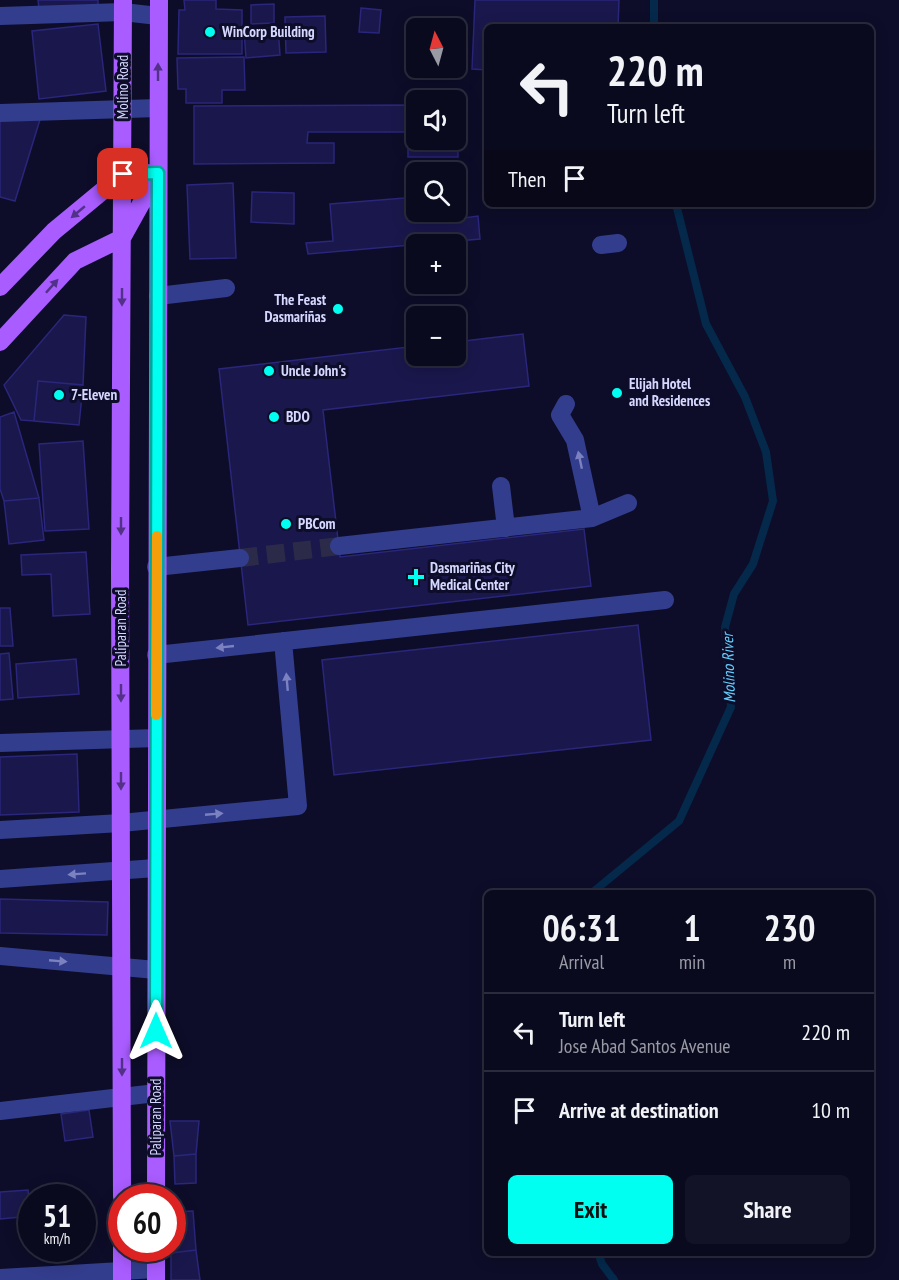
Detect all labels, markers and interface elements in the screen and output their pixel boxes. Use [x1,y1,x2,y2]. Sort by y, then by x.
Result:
north arrow [406,18,466,78]
map controls [406,18,466,366]
place label: WinCorp Building [221,22,315,41]
marker: WinCorp Building [203,25,217,39]
text: 220 m [607,43,704,98]
icon: left [508,48,586,126]
street label: Molino Road [113,55,132,119]
one-way arrow [153,63,163,82]
button: sound [406,90,466,150]
text: Turn left [607,96,685,130]
pin [97,148,148,199]
icon: arrive [106,157,139,190]
button: search [406,162,466,222]
icon: arrive [558,162,591,195]
text: Then [508,165,546,193]
one-way arrow [70,205,86,218]
button: + [406,234,466,294]
one-way arrow [45,279,58,294]
one-way arrow [117,287,127,306]
place label: The Feast Dasmariñas [264,290,327,326]
marker: The Feast Dasmariñas [331,302,345,316]
button: − [406,306,466,366]
place label: Uncle John's [281,361,346,380]
marker: Uncle John's [262,364,276,378]
place label: Elijah Hotel and Residences [629,374,710,410]
place label: 7-Eleven [71,385,118,404]
marker: Elijah Hotel and Residences [610,386,624,400]
marker: 7-Eleven [52,388,66,402]
place label: BDO [286,407,310,426]
marker: BDO [267,410,281,424]
one-way arrow [575,451,584,470]
place label: PBCom [298,514,336,533]
one-way arrow [116,517,125,536]
marker: PBCom [279,517,293,531]
place label: Dasmariñas City Medical Center [430,558,516,594]
marker: Dasmariñas City Medical Center [407,568,425,586]
street label: Paliparan Road [111,589,130,667]
water label: Molino River [717,630,739,703]
one-way arrow [215,642,234,652]
one-way arrow [282,673,292,692]
one-way arrow [116,684,126,703]
one-way arrow [116,771,126,790]
one-way arrow [205,809,224,819]
one-way arrow [67,869,86,879]
text: 06:31 [543,904,620,951]
text: 1 [683,904,701,951]
text: 230 [764,904,815,951]
text: Arrival [559,949,604,975]
text: min [679,949,705,975]
text: m [783,949,796,975]
one-way arrow [49,956,68,966]
position arrow [124,999,188,1063]
text: Turn left [559,1005,625,1033]
icon: left [508,1016,541,1049]
text: 220 m [801,1018,850,1046]
text: Jose Abad Santos Avenue [559,1033,731,1059]
one-way arrow [117,1058,127,1077]
street label: Paliparan Road [146,1078,165,1156]
icon: arrive [508,1094,541,1127]
text: Arrive at destination [559,1096,719,1124]
text: 10 m [811,1096,850,1124]
button: Exit [508,1175,673,1244]
button: Share [685,1175,850,1244]
speed limit sign: 60 [108,1184,186,1262]
text: 51 [43,1196,71,1235]
text: km/h [44,1229,70,1248]

